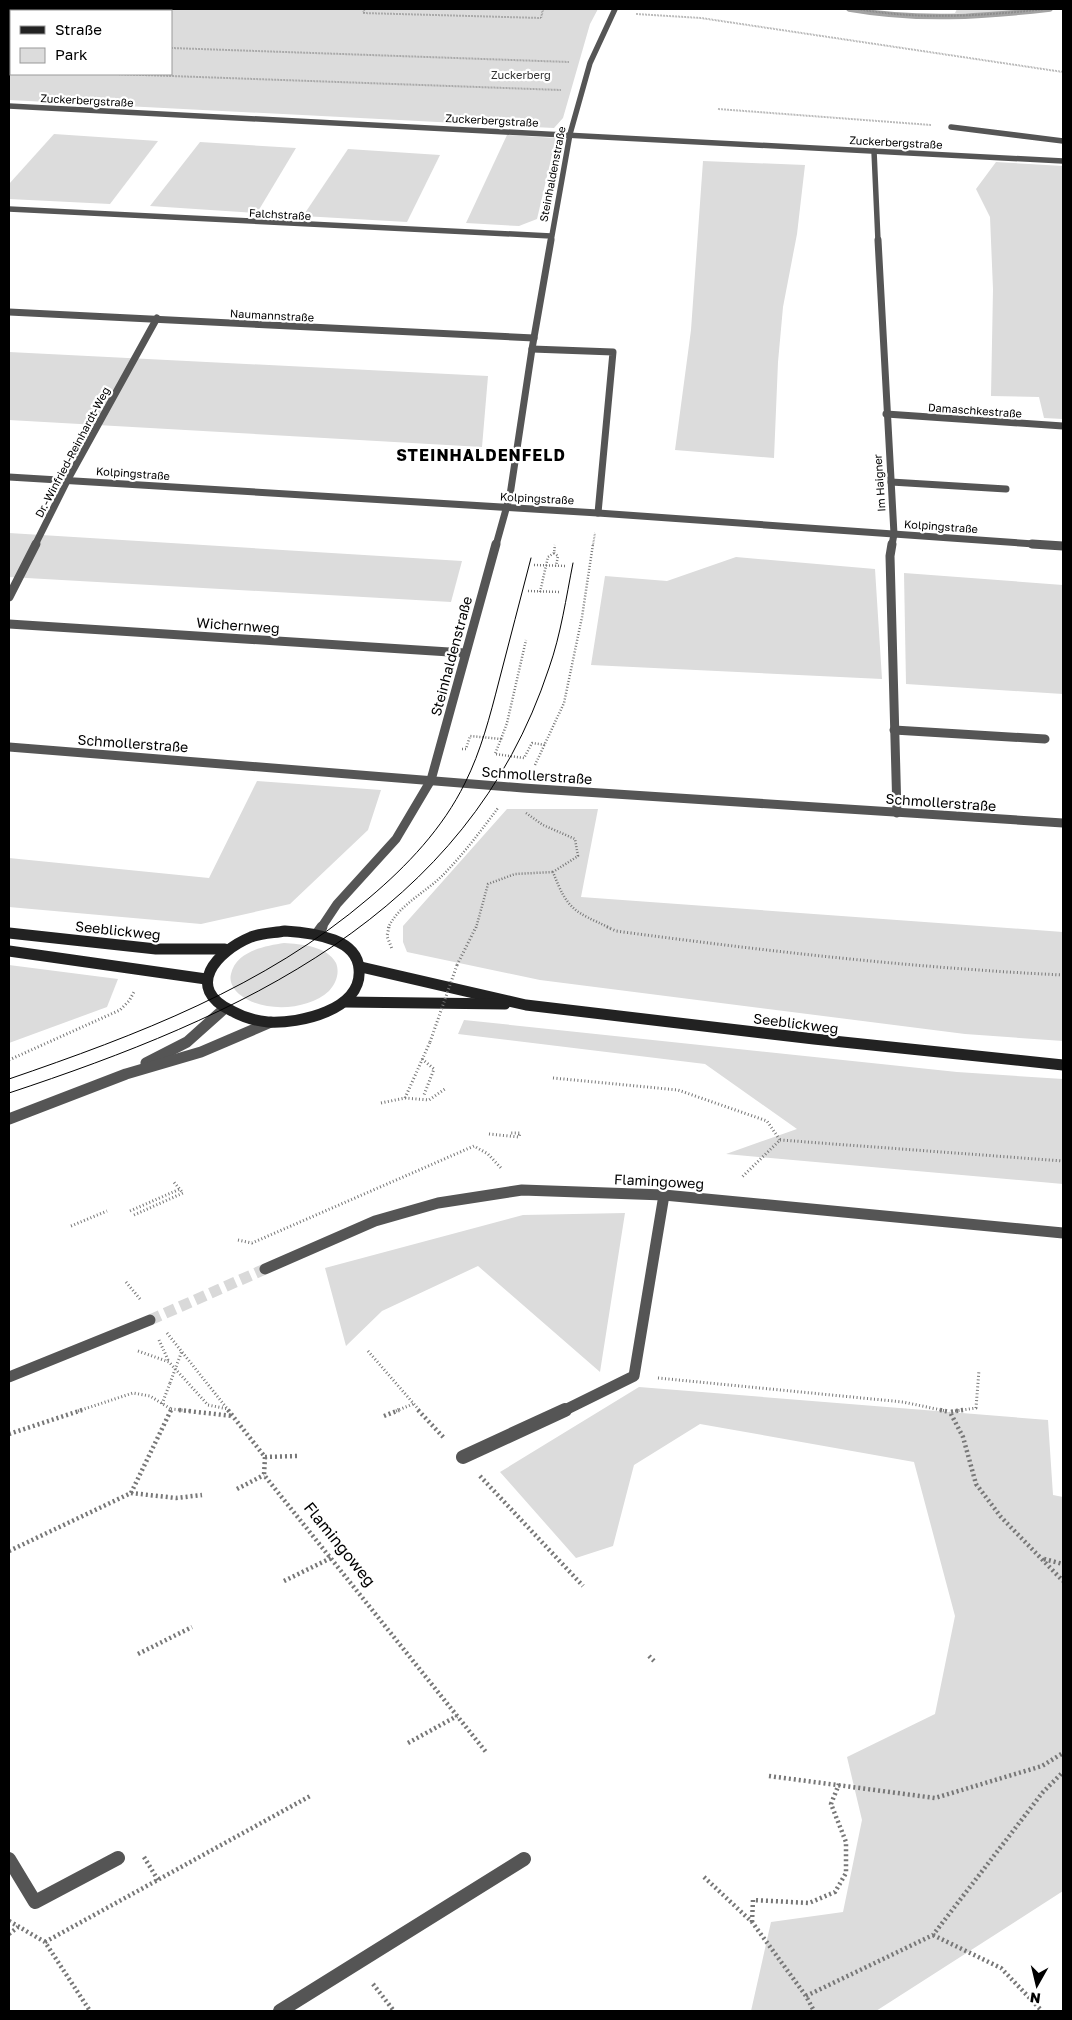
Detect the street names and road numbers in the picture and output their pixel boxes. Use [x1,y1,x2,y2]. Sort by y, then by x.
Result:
street label: Zuckerbergstraße [40,91,134,109]
street label: Zuckerbergstraße [445,111,539,129]
street label: Steinhaldenstraße [536,125,568,223]
street label: Zuckerbergstraße [849,133,943,151]
street label: Falchstraße [249,206,311,222]
street label: Naumannstraße [230,306,314,324]
street label: Dr.-Winfried-Reinhardt-Weg [32,384,112,520]
street label: Damaschkestraße [928,400,1022,420]
street label: Im Haigner [870,453,887,512]
street label: Kolpingstraße [96,464,170,482]
street label: Kolpingstraße [500,490,574,506]
street label: Kolpingstraße [904,517,978,535]
street label: Steinhaldenstraße [427,594,475,718]
street label: Wichernweg [196,614,280,636]
street label: Schmollerstraße [77,731,189,755]
street label: Schmollerstraße [481,763,593,787]
street label: Schmollerstraße [885,790,997,814]
street label: Seeblickweg [75,917,161,943]
street label: Seeblickweg [752,1009,840,1037]
street label: Flamingoweg [613,1170,705,1192]
street label: Flamingoweg [300,1498,380,1590]

